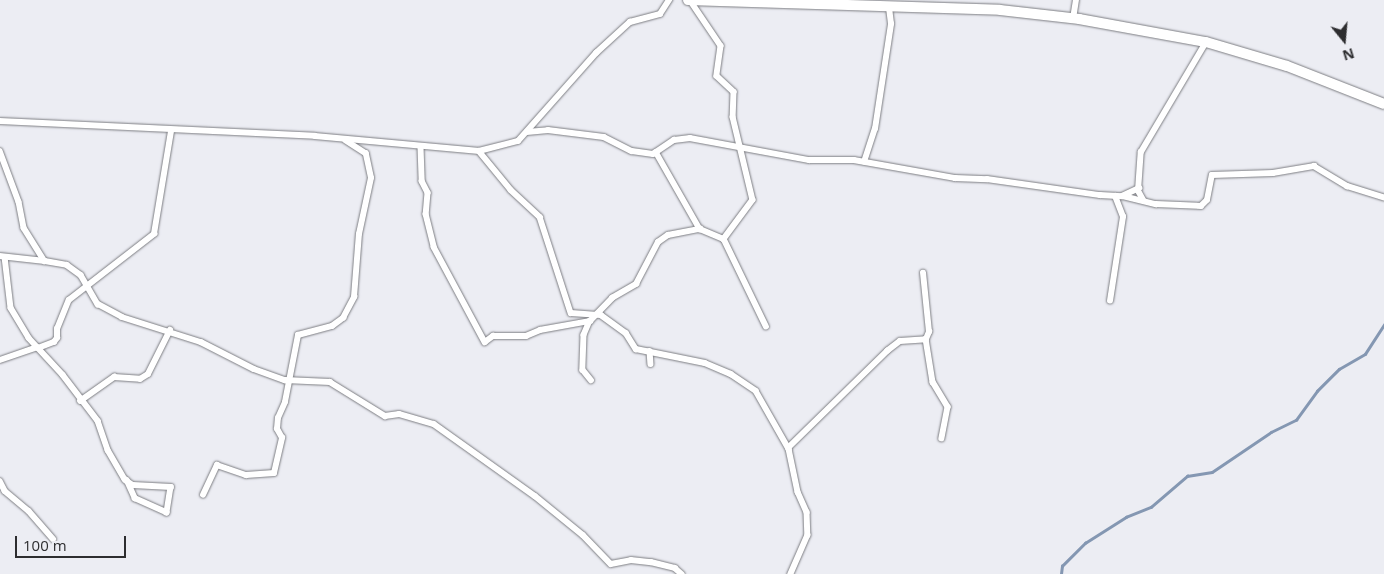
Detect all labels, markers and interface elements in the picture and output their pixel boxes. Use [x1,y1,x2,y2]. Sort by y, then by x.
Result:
north arrow [1319,15,1369,65]
text: N [1340,44,1357,66]
scale bar [18,526,129,558]
text: 100 m [23,535,67,555]

